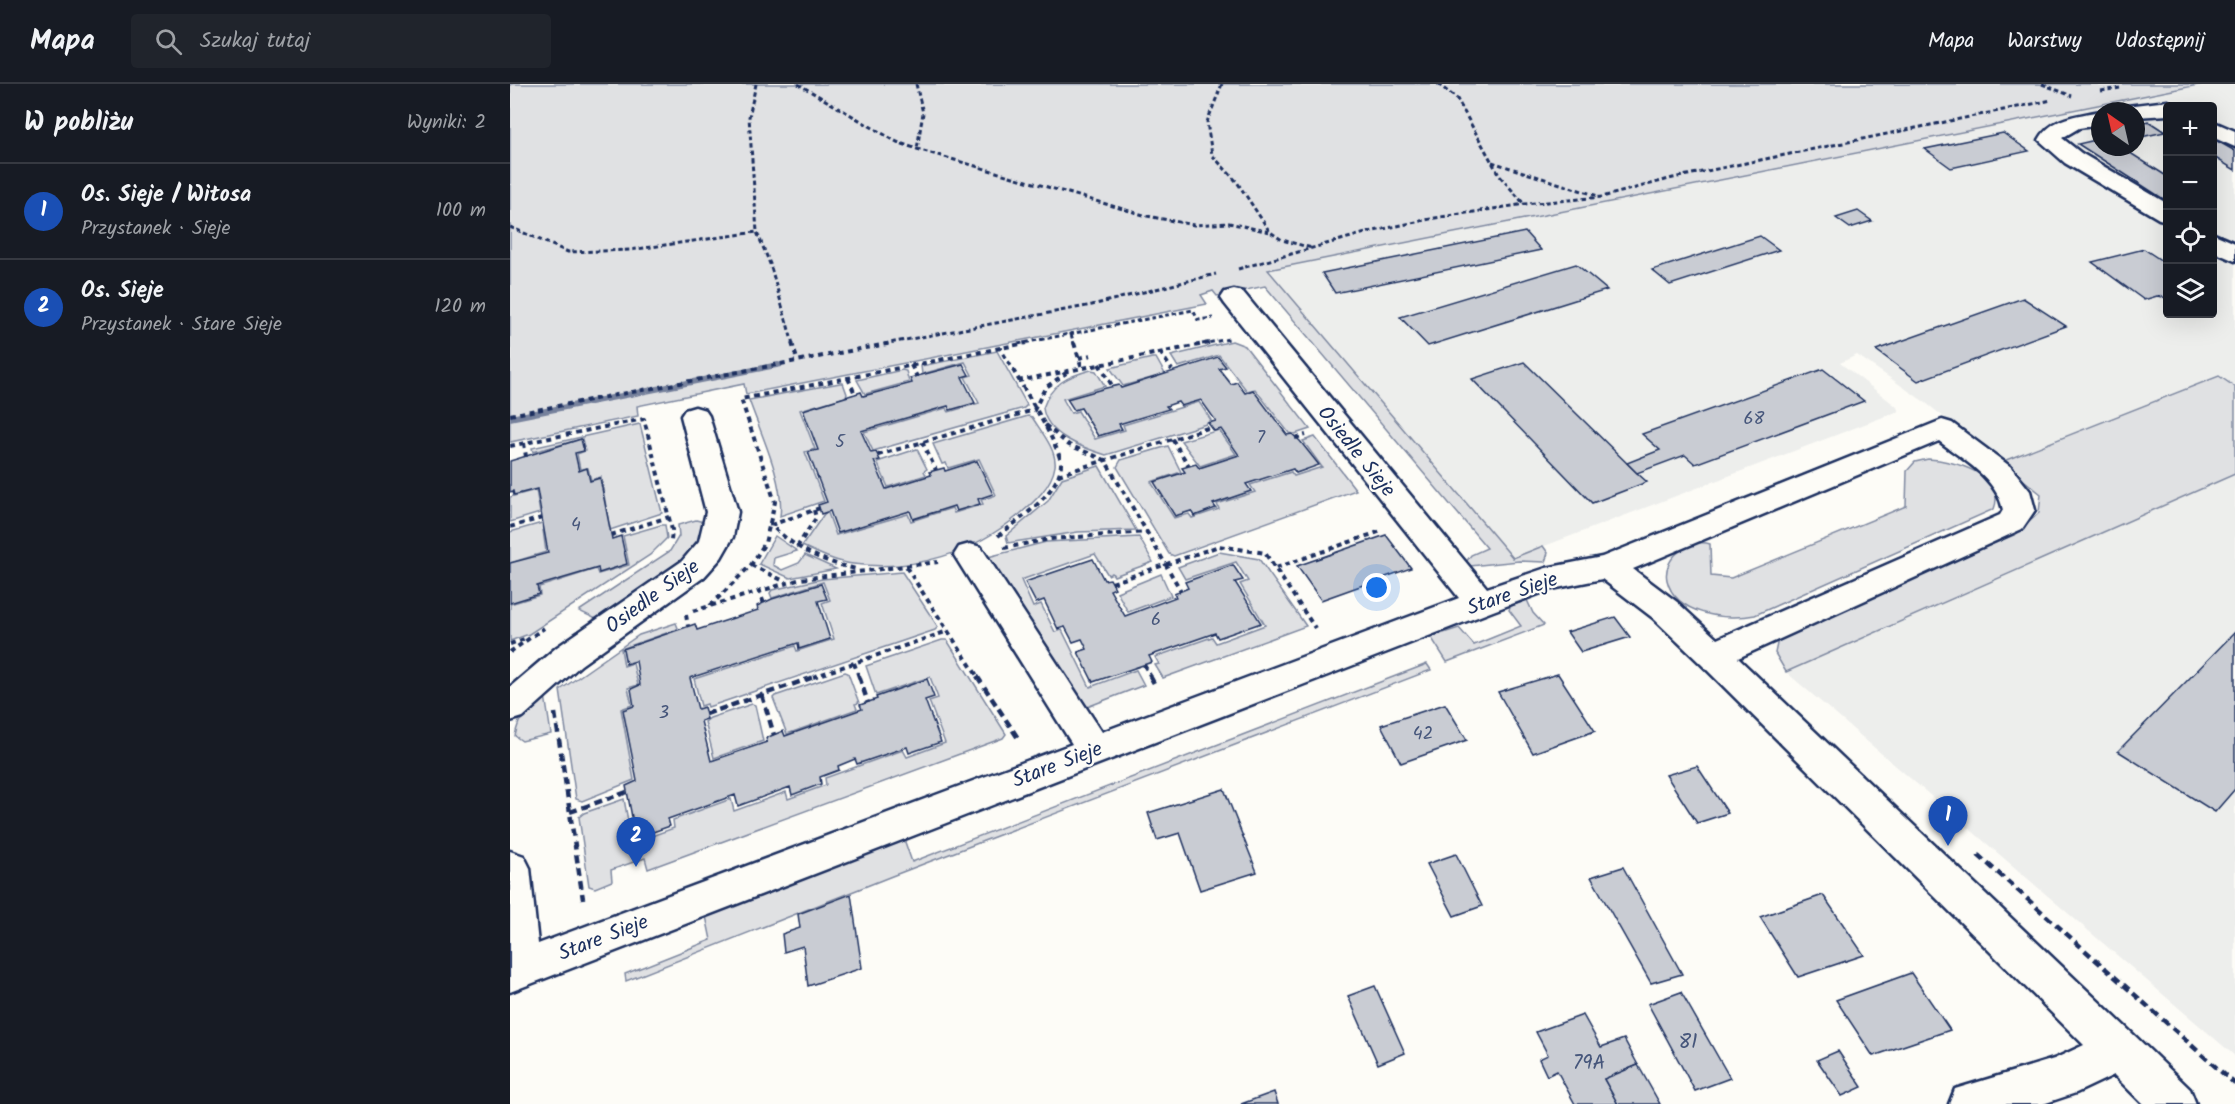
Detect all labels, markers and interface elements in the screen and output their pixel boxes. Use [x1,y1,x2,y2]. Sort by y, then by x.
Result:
search box [131,14,551,68]
text: Mapa [30,19,95,64]
text: Szukaj tutaj [200,24,310,59]
icon: search [152,25,185,58]
text: Mapa [1928,25,1974,58]
text: Warstwy [2007,25,2082,58]
text: Udostępnij [2115,25,2205,58]
text: W pobliżu [24,102,133,144]
north arrow [2091,102,2145,156]
map controls [2163,102,2217,318]
button: + [2163,102,2217,156]
text: Wyniki: 2 [407,107,486,139]
button: − [2163,156,2217,210]
text: Os. Sieje / Witosa [81,178,251,213]
text: 1 [40,195,47,227]
text: 100 m [436,195,486,227]
button: locate [2163,210,2217,264]
text: Przystanek · Sieje [81,213,231,245]
button: layers [2163,264,2217,318]
text: Os. Sieje [81,274,164,309]
text: 2 [38,291,49,323]
text: 120 m [434,291,486,323]
text: Przystanek · Stare Sieje [81,309,282,341]
street label: Osiedle Sieje [1308,399,1404,506]
house number: 68 [1744,405,1765,434]
house number: 7 [1257,424,1266,453]
house number: 5 [835,428,846,457]
house number: 4 [571,511,581,540]
street label: Osiedle Sieje [599,551,708,643]
street label: Stare Sieje [1463,563,1563,625]
your location [1362,573,1391,602]
house number: 6 [1151,606,1161,635]
house number: 3 [659,699,669,728]
house number: 42 [1413,720,1433,749]
street label: Stare Sieje [1008,733,1108,798]
pin: 1 [1928,796,1968,846]
pin: 2 [616,818,656,867]
street label: Stare Sieje [554,906,654,971]
house number: 81 [1678,1026,1698,1059]
house number: 79A [1573,1047,1605,1080]

